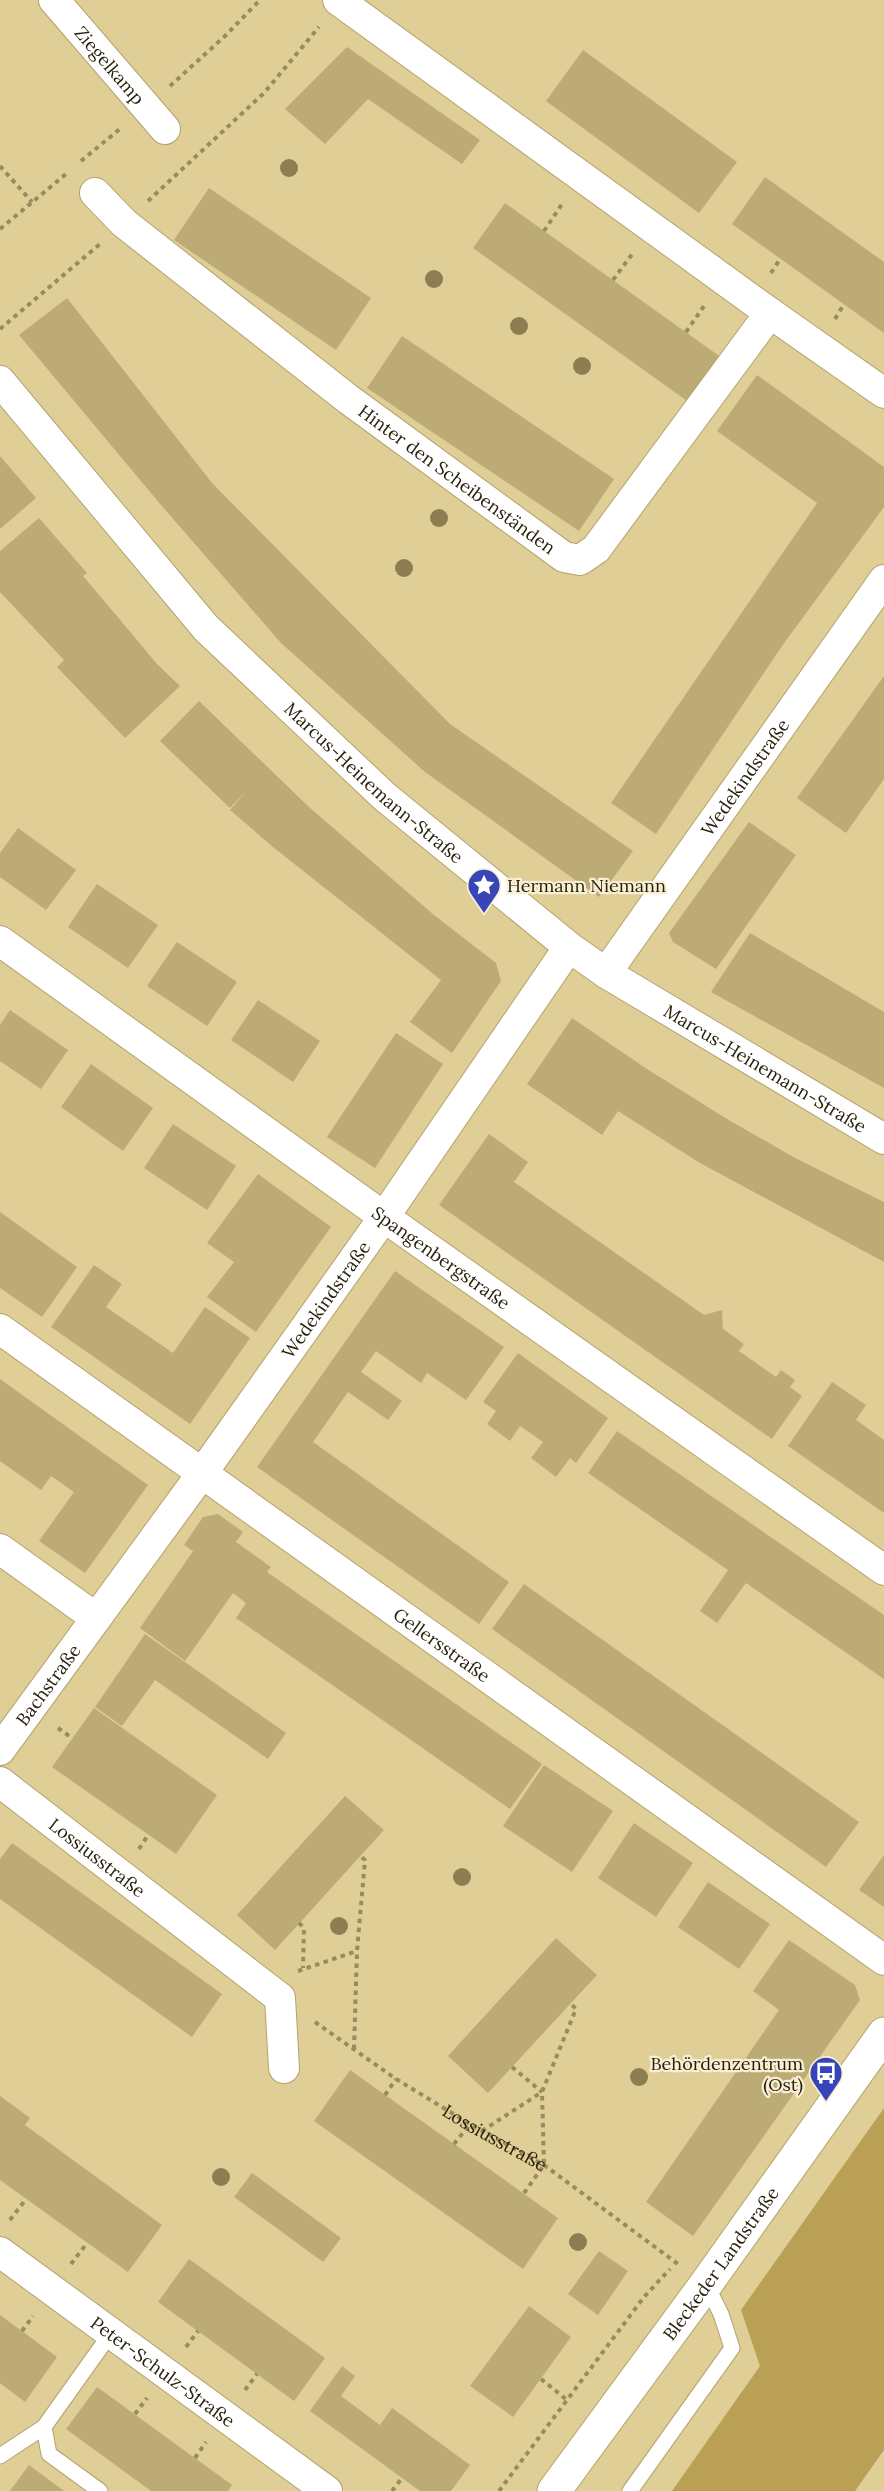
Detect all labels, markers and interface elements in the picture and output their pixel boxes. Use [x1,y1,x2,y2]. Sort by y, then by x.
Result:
street label: Ziegelkamp [70,21,150,109]
street label: Hinter den Scheibenständen [354,399,561,559]
street label: Marcus-Heinemann-Straße [280,697,468,868]
street label: Wedekindstraße [695,714,794,840]
place icon: Hermann Niemann [466,867,502,914]
place label: Hermann Niemann [507,874,666,897]
street label: Marcus-Heinemann-Straße [660,999,871,1138]
street label: Spangenbergstraße [368,1201,515,1314]
street label: Wedekindstraße [276,1236,375,1362]
street label: Gellersstraße [389,1602,495,1687]
street label: Bachstraße [10,1639,85,1730]
street label: Lossiusstraße [44,1813,151,1902]
place label: Behördenzentrum (Ost) [650,2052,803,2096]
bus stop icon: Behördenzentrum (Ost) [808,2055,844,2102]
street label: Lossiusstraße [439,2099,551,2176]
street label: Bleckeder Landstraße [657,2182,783,2345]
street label: Peter-Schulz-Straße [86,2311,240,2432]

